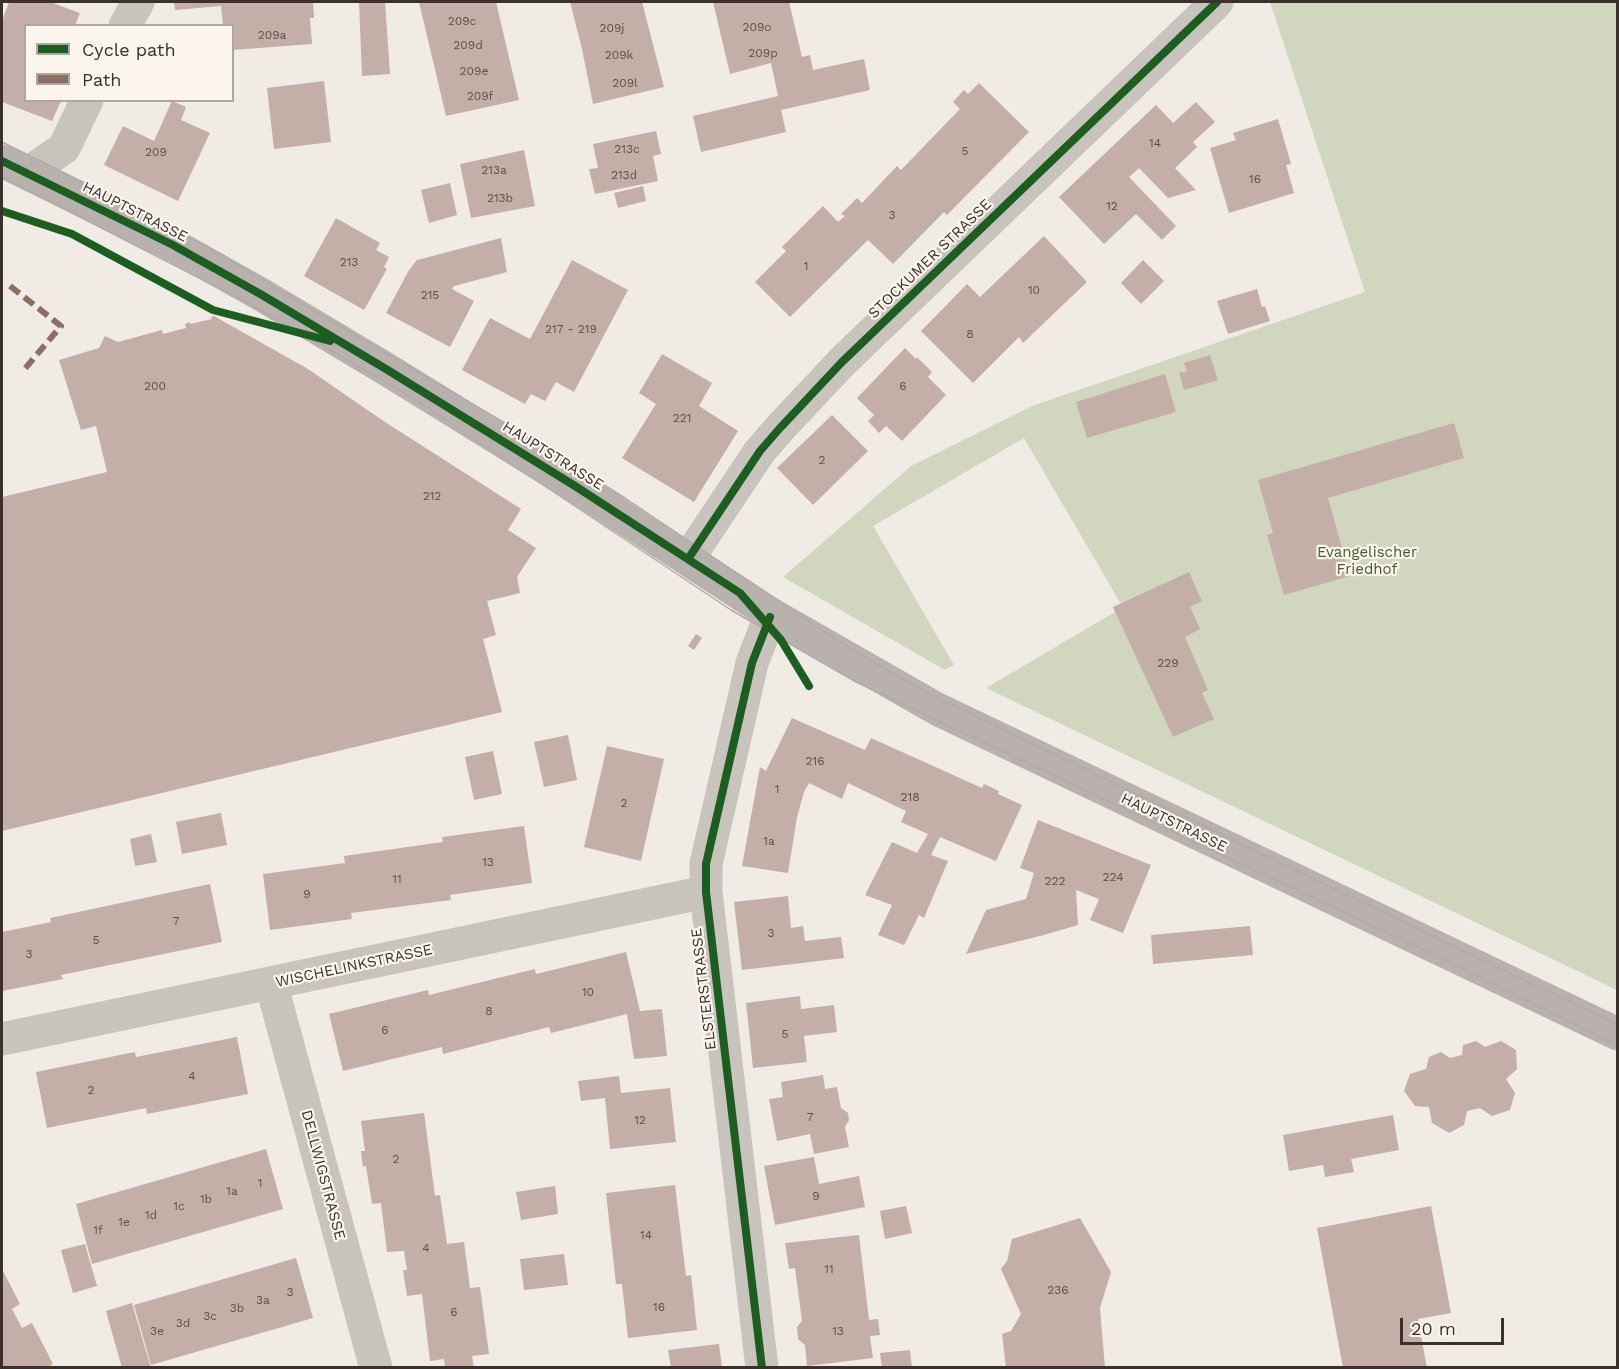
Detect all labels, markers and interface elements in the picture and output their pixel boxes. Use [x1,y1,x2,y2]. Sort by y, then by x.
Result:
house number: 209c [448,14,476,28]
house number: 209o [742,20,772,34]
house number: 209j [599,21,625,35]
legend [24,24,234,102]
house number: 209a [258,28,286,42]
house number: 209d [453,38,483,52]
text: Cycle path [82,39,176,60]
house number: 209p [748,46,778,60]
house number: 209k [605,48,633,62]
house number: 209e [460,64,488,78]
text: Path [82,69,122,90]
house number: 209l [612,76,638,90]
house number: 209f [467,89,493,103]
house number: 14 [1149,136,1161,150]
house number: 213c [614,142,640,156]
house number: 5 [962,144,968,158]
house number: 209 [145,145,167,159]
house number: 213a [481,163,507,177]
house number: 213d [611,168,637,182]
house number: 16 [1249,172,1261,186]
street label: HAUPTSTRASSE [79,178,191,246]
house number: 213b [487,191,513,205]
street label: STOCKUMER STRASSE [865,196,995,322]
house number: 12 [1106,199,1118,213]
house number: 3 [889,208,895,222]
house number: 213 [340,255,358,269]
house number: 1 [804,259,808,273]
house number: 10 [1028,283,1040,297]
house number: 215 [421,288,439,302]
house number: 217 - 219 [545,322,597,336]
house number: 8 [966,327,974,341]
house number: 200 [144,379,166,393]
house number: 6 [899,379,907,393]
house number: 221 [673,411,691,425]
street label: HAUPTSTRASSE [499,418,607,494]
house number: 2 [819,453,825,467]
house number: 212 [423,489,441,503]
park label: Evangelischer Friedhof [1317,544,1417,579]
house number: 229 [1157,656,1179,670]
house number: 216 [806,754,824,768]
house number: 1 [775,782,779,796]
house number: 218 [900,790,920,804]
street label: HAUPTSTRASSE [1118,790,1230,856]
house number: 2 [621,796,627,810]
house number: 1a [763,834,775,848]
house number: 13 [482,855,494,869]
house number: 224 [1103,870,1123,884]
house number: 11 [392,872,402,886]
house number: 222 [1045,874,1065,888]
house number: 9 [303,887,311,901]
house number: 7 [173,914,179,928]
house number: 3 [768,926,774,940]
street label: ELSTERSTRASSE [688,927,720,1051]
house number: 5 [93,933,99,947]
street label: WISCHELINKSTRASSE [274,941,434,991]
house number: 3 [26,947,32,961]
house number: 10 [582,985,594,999]
house number: 8 [485,1004,493,1018]
house number: 6 [381,1023,389,1037]
house number: 5 [782,1027,788,1041]
house number: 4 [188,1069,196,1083]
house number: 2 [88,1083,94,1097]
street label: DELLWIGSTRASSE [297,1108,349,1242]
house number: 7 [807,1110,813,1124]
house number: 12 [634,1113,646,1127]
house number: 2 [393,1152,399,1166]
house number: 1 [258,1176,262,1190]
house number: 1a [226,1184,238,1198]
house number: 9 [812,1189,820,1203]
house number: 1b [200,1192,212,1206]
house number: 1c [173,1199,185,1213]
house number: 1d [145,1208,157,1222]
house number: 1e [118,1215,130,1229]
house number: 1f [93,1223,103,1237]
house number: 14 [640,1228,652,1242]
house number: 4 [422,1241,430,1255]
house number: 11 [824,1262,834,1276]
house number: 236 [1047,1283,1069,1297]
house number: 3 [287,1285,293,1299]
house number: 3a [256,1293,270,1307]
house number: 16 [653,1300,665,1314]
house number: 3b [230,1301,244,1315]
house number: 6 [450,1305,458,1319]
scale bar [1403,1306,1506,1344]
house number: 3c [203,1309,217,1323]
house number: 3d [176,1316,190,1330]
text: 20 m [1411,1318,1456,1339]
house number: 3e [150,1324,164,1338]
house number: 13 [832,1324,844,1338]

